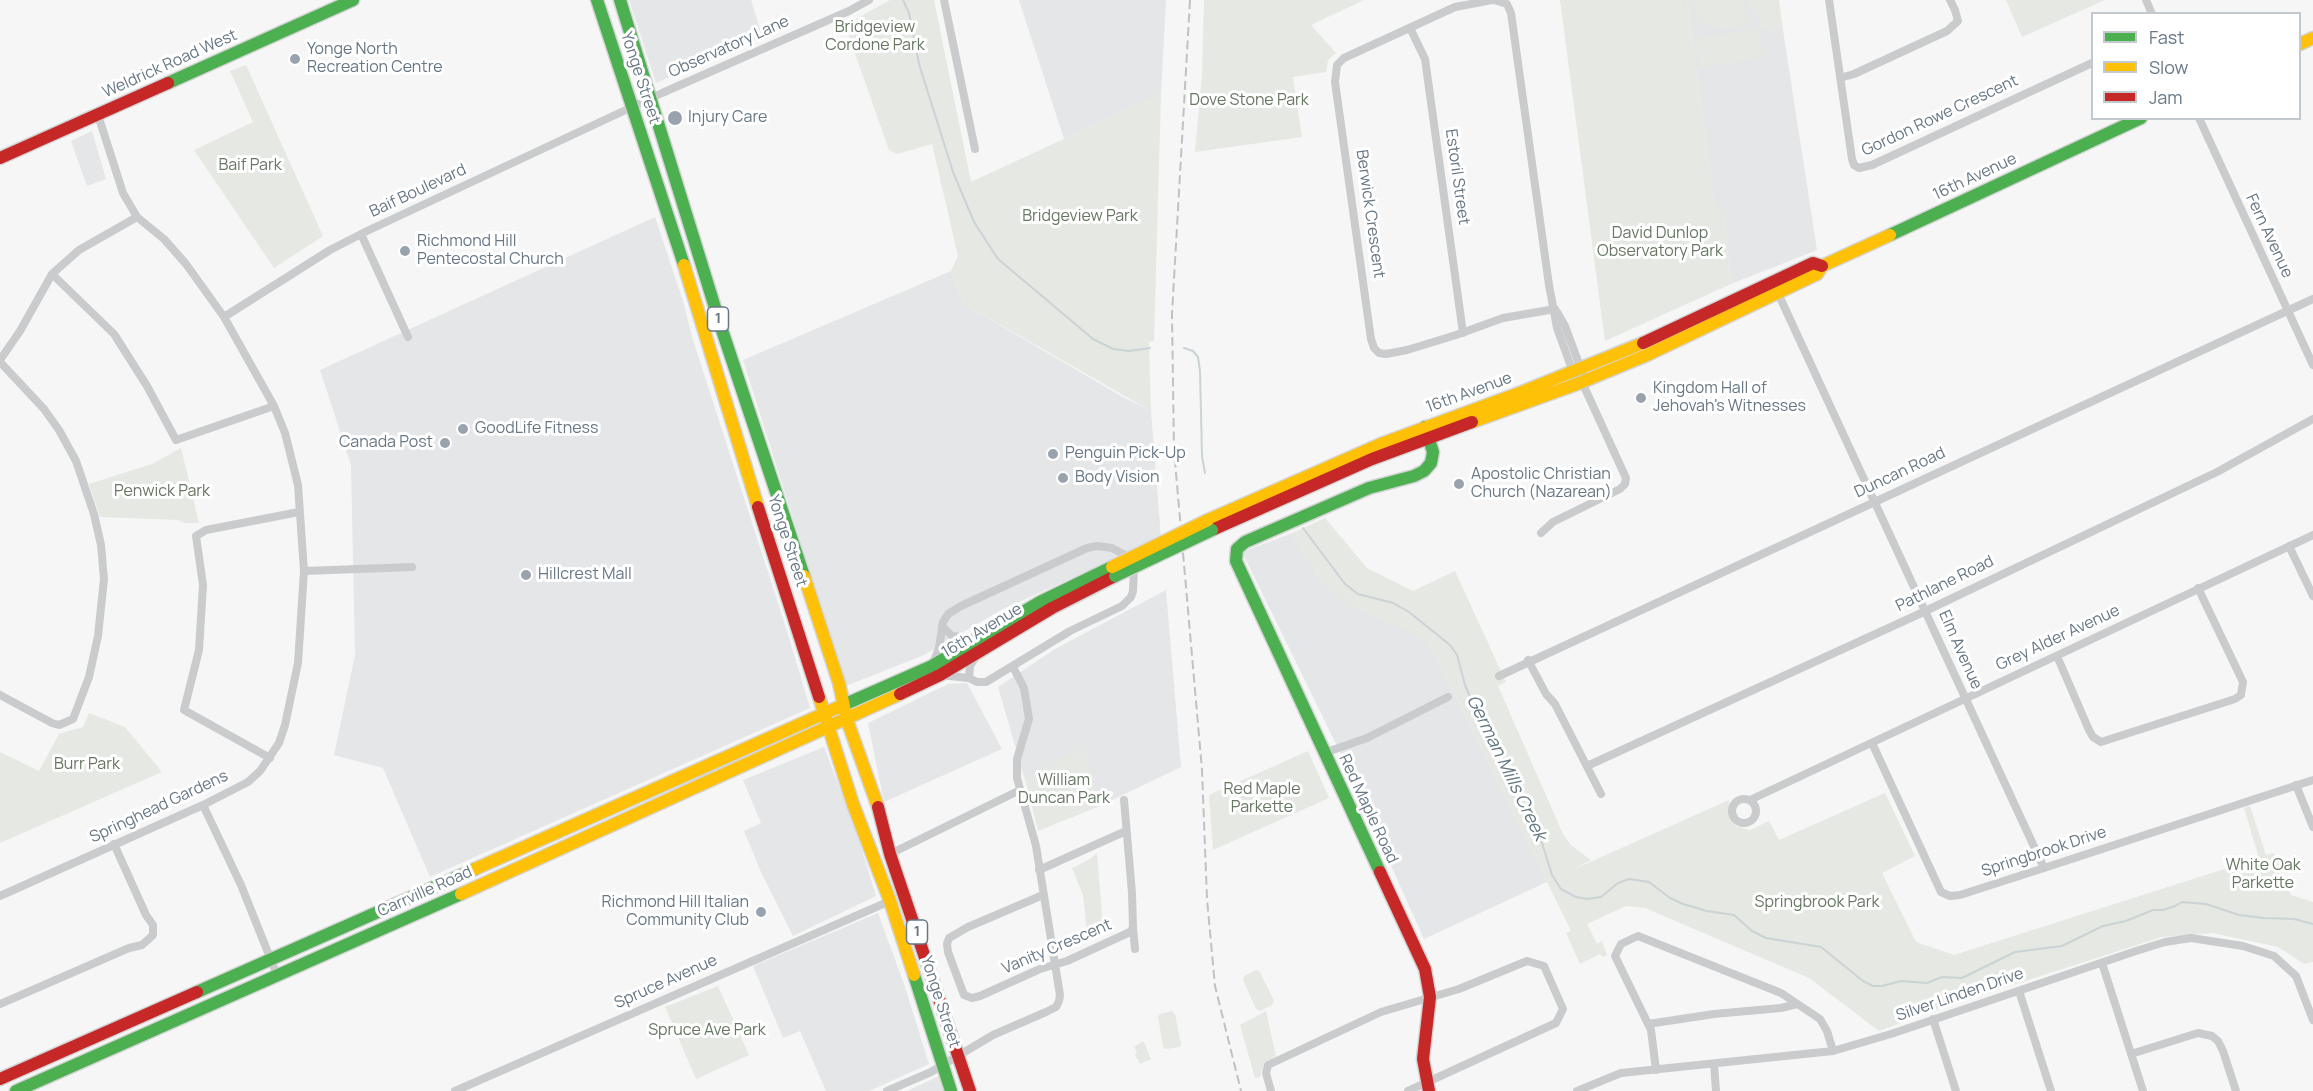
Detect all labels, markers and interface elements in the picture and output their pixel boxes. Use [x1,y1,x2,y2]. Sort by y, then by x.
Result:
street label: Observatory Lane [666,12,792,82]
legend [2091,12,2301,120]
park label: Bridgeview Cordone Park [825,18,925,56]
text: Fast [2149,25,2184,49]
street label: Weldrick Road West [100,26,240,102]
street label: Yonge Street [616,30,664,126]
place label: Yonge North Recreation Centre [307,40,443,78]
marker: Yonge North Recreation Centre [288,52,302,66]
text: Slow [2149,55,2188,79]
street label: Gordon Rowe Crescent [1859,71,2021,161]
text: Jam [2149,85,2183,109]
park label: Dove Stone Park [1189,91,1309,111]
place label: Injury Care [688,108,767,128]
marker: Injury Care [666,109,684,127]
street label: Estoril Street [1441,128,1473,226]
street label: Berwick Crescent [1351,149,1389,279]
street label: 16th Avenue [1930,149,2020,205]
park label: Baif Park [218,156,282,176]
street label: Baif Boulevard [367,160,469,222]
street label: Fern Avenue [2241,191,2297,281]
park label: Bridgeview Park [1022,207,1138,227]
park label: David Dunlop Observatory Park [1597,224,1723,262]
place label: Richmond Hill Pentecostal Church [417,232,564,270]
marker: Richmond Hill Pentecostal Church [398,244,412,258]
road number: 1 [708,307,728,331]
street label: 16th Avenue [1423,369,1515,417]
place label: Kingdom Hall of Jehovah's Witnesses [1653,379,1806,417]
marker: Kingdom Hall of Jehovah's Witnesses [1634,391,1648,405]
place label: GoodLife Fitness [475,419,598,439]
marker: GoodLife Fitness [456,422,470,436]
place label: Canada Post [339,433,433,453]
marker: Canada Post [438,436,452,450]
place label: Penguin Pick-Up [1065,444,1186,464]
street label: Duncan Road [1852,444,1948,502]
marker: Penguin Pick-Up [1046,447,1060,461]
place label: Apostolic Christian Church (Nazarean) [1471,465,1612,503]
place label: Body Vision [1075,468,1160,488]
marker: Body Vision [1056,471,1070,485]
marker: Apostolic Christian Church (Nazarean) [1452,477,1466,491]
park label: Penwick Park [114,482,210,502]
street label: Yonge Street [763,493,811,589]
street label: Pathlane Road [1893,552,1997,616]
place label: Hillcrest Mall [538,565,632,585]
marker: Hillcrest Mall [519,568,533,582]
street label: 16th Avenue [938,600,1026,662]
street label: Grey Alder Avenue [1993,601,2123,675]
street label: Elm Avenue [1934,608,1986,692]
water label: German Mills Creek [1461,692,1551,844]
street label: Red Maple Road [1334,751,1402,867]
park label: Burr Park [54,755,120,775]
street label: Springhead Gardens [87,767,231,847]
park label: William Duncan Park [1018,771,1110,809]
park label: Red Maple Parkette [1223,780,1301,818]
street label: Springbrook Drive [1979,823,2109,881]
park label: White Oak Parkette [2225,856,2301,894]
street label: Carrville Road [375,863,475,921]
place label: Richmond Hill Italian Community Club [601,893,749,931]
park label: Springbrook Park [1755,893,1879,913]
marker: Richmond Hill Italian Community Club [754,905,768,919]
street label: Vanity Crescent [999,915,1115,979]
road number: 1 [906,920,928,944]
street label: Spruce Avenue [612,951,720,1013]
street label: Yonge Street [916,954,964,1050]
street label: Silver Linden Drive [1894,964,2026,1026]
park label: Spruce Ave Park [648,1021,766,1041]

